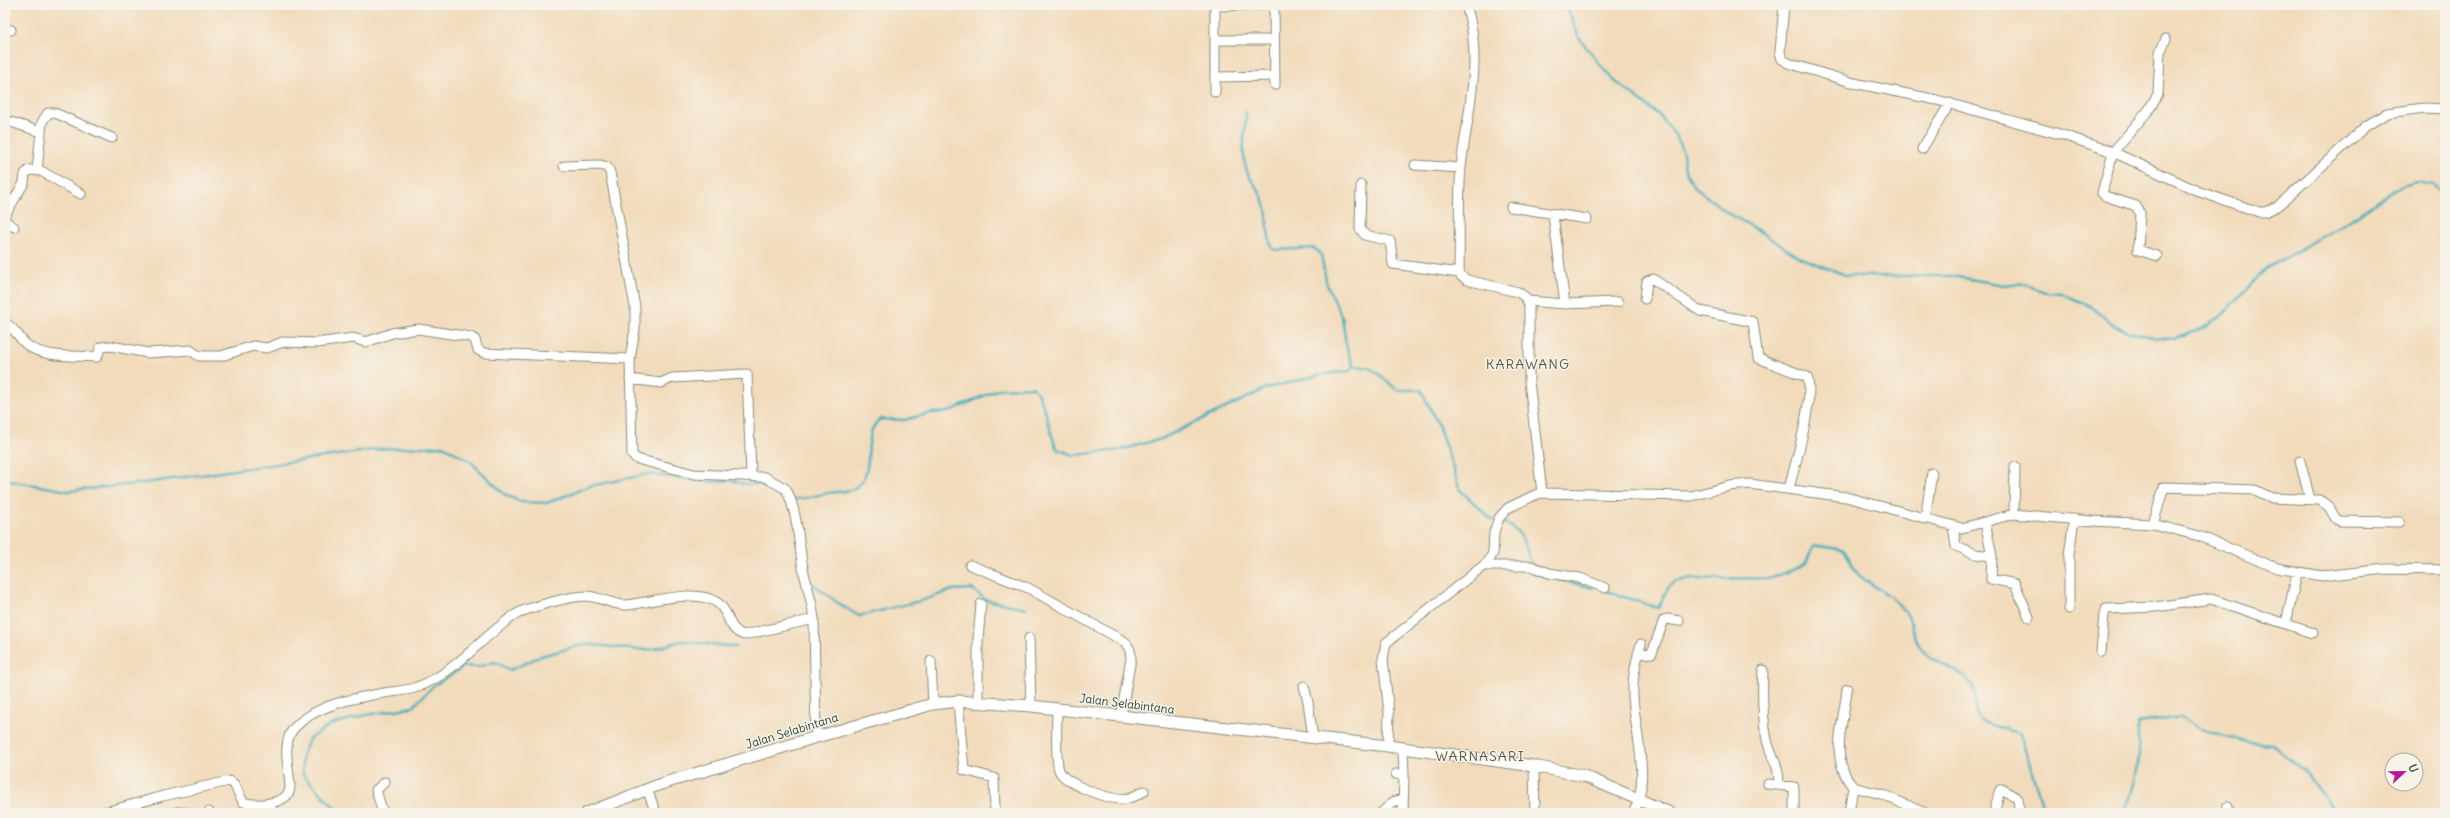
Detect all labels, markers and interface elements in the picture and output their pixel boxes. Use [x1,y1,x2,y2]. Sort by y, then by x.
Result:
district label: KARAWANG [1486,355,1570,373]
street label: Jalan Selabintana [1079,690,1176,717]
street label: Jalan Selabintana [744,709,840,752]
district label: WARNASARI [1435,747,1525,765]
north arrow [2384,752,2424,792]
text: U [2405,762,2421,774]

